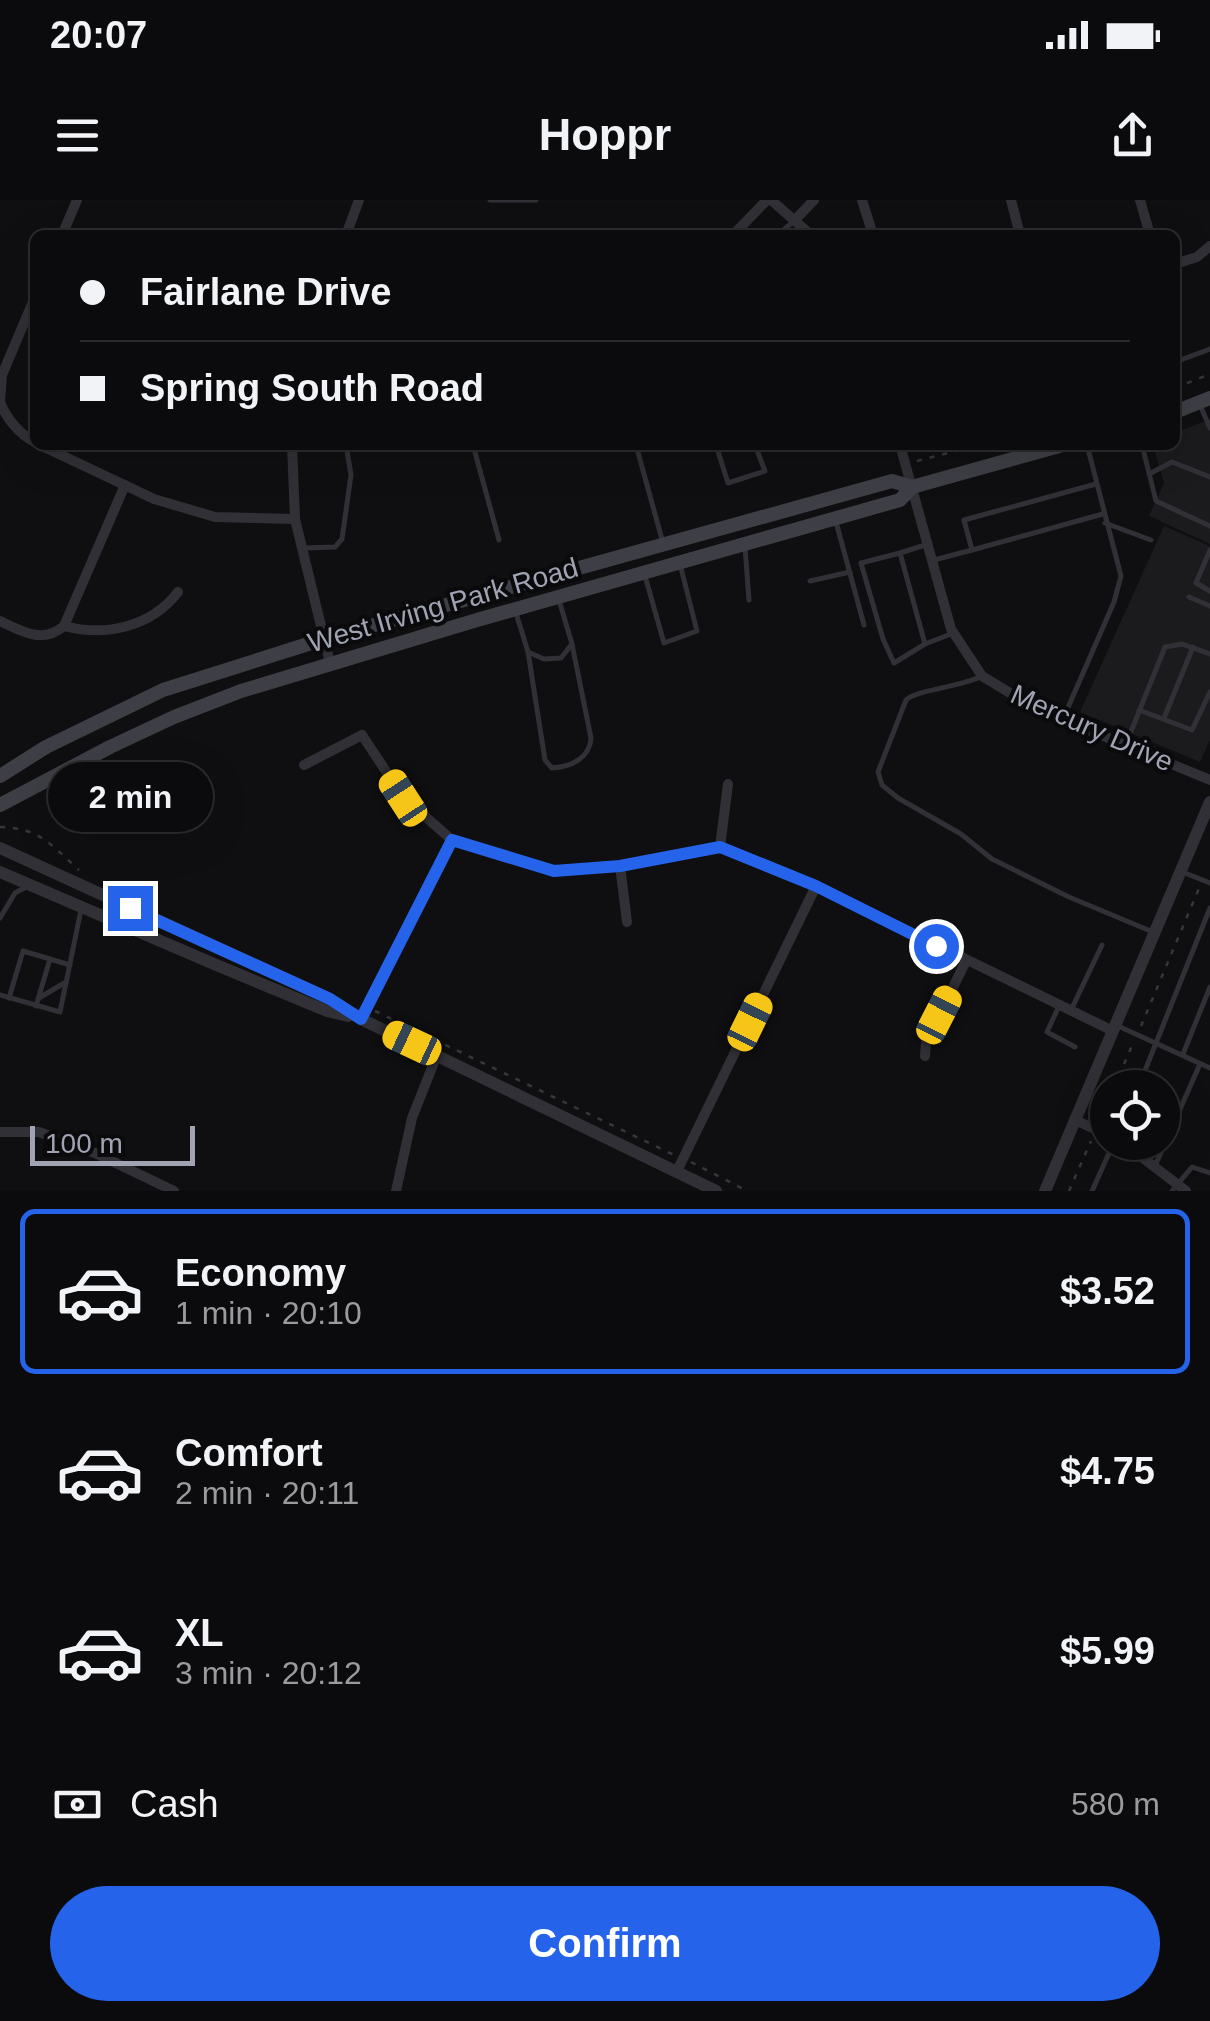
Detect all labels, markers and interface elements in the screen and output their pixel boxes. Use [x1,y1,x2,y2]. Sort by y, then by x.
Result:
text: 20:07 [50,14,147,56]
icon: menu [50,108,105,163]
icon: share [1105,108,1160,163]
text: Hoppr [539,109,671,160]
text: Fairlane Drive [140,271,391,313]
text: Spring South Road [140,367,484,409]
street label: West Irving Park Road [304,552,582,658]
street label: Mercury Drive [1006,678,1178,778]
callout: 2 min [48,763,212,833]
car [374,765,432,831]
text: 2 min [89,779,172,815]
route end [108,886,153,931]
route start [914,924,959,969]
car [912,981,966,1049]
car [723,988,777,1056]
car [378,1017,446,1069]
map controls [1090,1070,1180,1160]
button: locate [1090,1070,1180,1160]
scale bar [30,1121,195,1166]
text: 100 m [45,1128,123,1159]
icon: car [55,1247,145,1337]
text: Economy [175,1252,346,1294]
text: $3.52 [1060,1270,1155,1312]
text: 1 min · 20:10 [175,1295,362,1331]
icon: car [55,1427,145,1517]
text: Comfort [175,1432,323,1474]
text: $4.75 [1060,1450,1155,1492]
text: 2 min · 20:11 [175,1475,359,1511]
icon: car [55,1607,145,1697]
text: XL [175,1612,224,1654]
text: $5.99 [1060,1630,1155,1672]
text: 3 min · 20:12 [175,1655,362,1691]
icon: cash [50,1777,105,1832]
text: Cash [130,1783,219,1825]
text: 580 m [1071,1786,1160,1822]
button: Confirm [50,1886,1160,2001]

